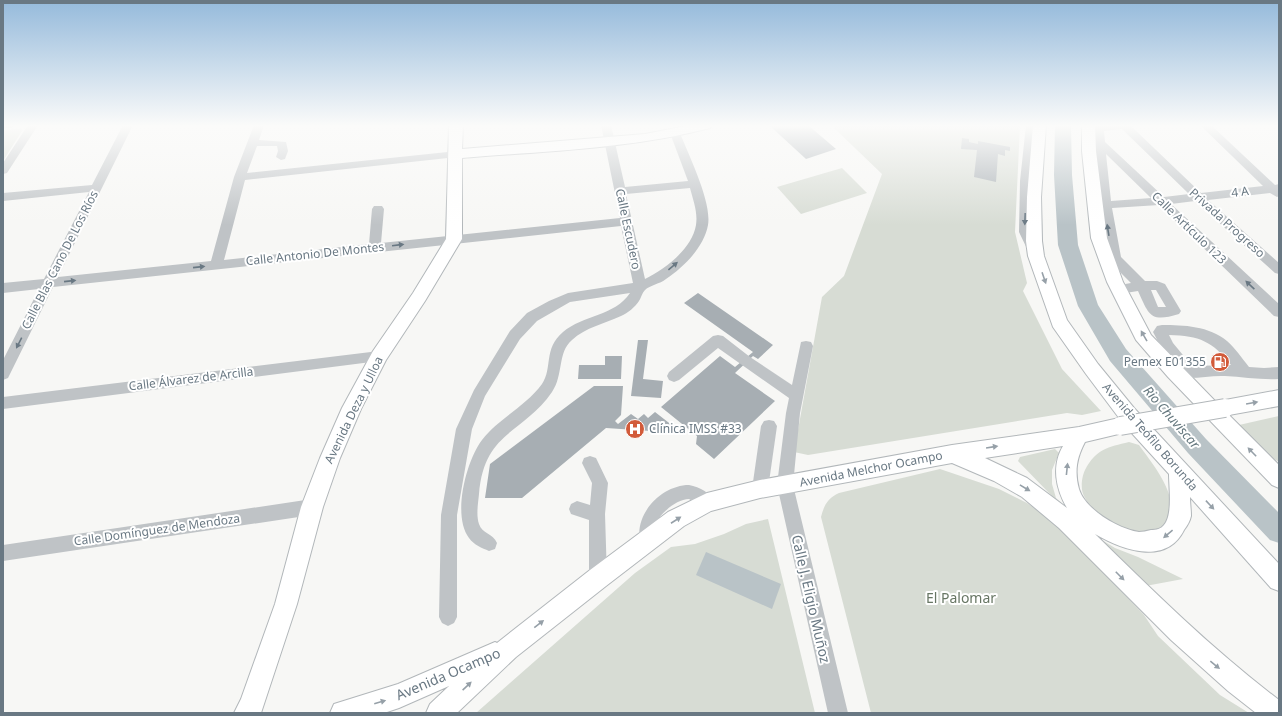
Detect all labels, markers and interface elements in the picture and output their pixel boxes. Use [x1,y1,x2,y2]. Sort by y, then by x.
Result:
street label: 4 A [1230,182,1250,201]
street label: Privada Progreso [1186,184,1269,261]
street label: Calle Blas Cano De Los Ríos [17,187,102,332]
street label: Calle Escudero [612,187,645,271]
street label: Calle Artículo 123 [1148,188,1230,268]
one-way arrow [1022,213,1029,225]
one-way arrow [1105,224,1111,236]
street label: Calle Antonio De Montes [245,238,385,269]
one-way arrow [392,242,404,249]
one-way arrow [668,262,679,271]
one-way arrow [193,264,205,270]
one-way arrow [1041,273,1047,285]
one-way arrow [64,278,76,284]
one-way arrow [1245,281,1255,290]
one-way arrow [1140,330,1147,342]
one-way arrow [15,337,22,349]
fuel station icon: Pemex E01355 [1209,351,1231,373]
street label: Avenida Deza y Ulloa [320,353,387,466]
place label: Pemex E01355 [1124,353,1206,370]
street label: Calle Álvarez de Arcilla [128,362,254,395]
street label: Avenida Teófilo Borunda [1099,379,1202,494]
water label: Rio Chuviscar [1140,382,1205,453]
one-way arrow [1246,400,1258,406]
hospital icon: Clínica IMSS #33 [624,418,646,440]
place label: Clínica IMSS #33 [649,420,742,437]
one-way arrow [986,444,998,450]
street label: Avenida Melchor Ocampo [798,446,944,491]
one-way arrow [1247,447,1256,457]
one-way arrow [1063,463,1070,475]
one-way arrow [1020,484,1030,492]
one-way arrow [1205,501,1214,510]
street label: Calle Domínguez de Mendoza [73,509,241,550]
one-way arrow [670,517,681,524]
one-way arrow [1163,530,1174,539]
street label: Calle J. Eligio Muñoz [788,533,836,665]
one-way arrow [1115,571,1125,581]
park label: El Palomar [926,588,996,607]
one-way arrow [533,620,544,629]
street label: Avenida Ocampo [393,643,503,704]
one-way arrow [1210,660,1221,669]
one-way arrow [462,682,472,691]
one-way arrow [374,699,386,705]

